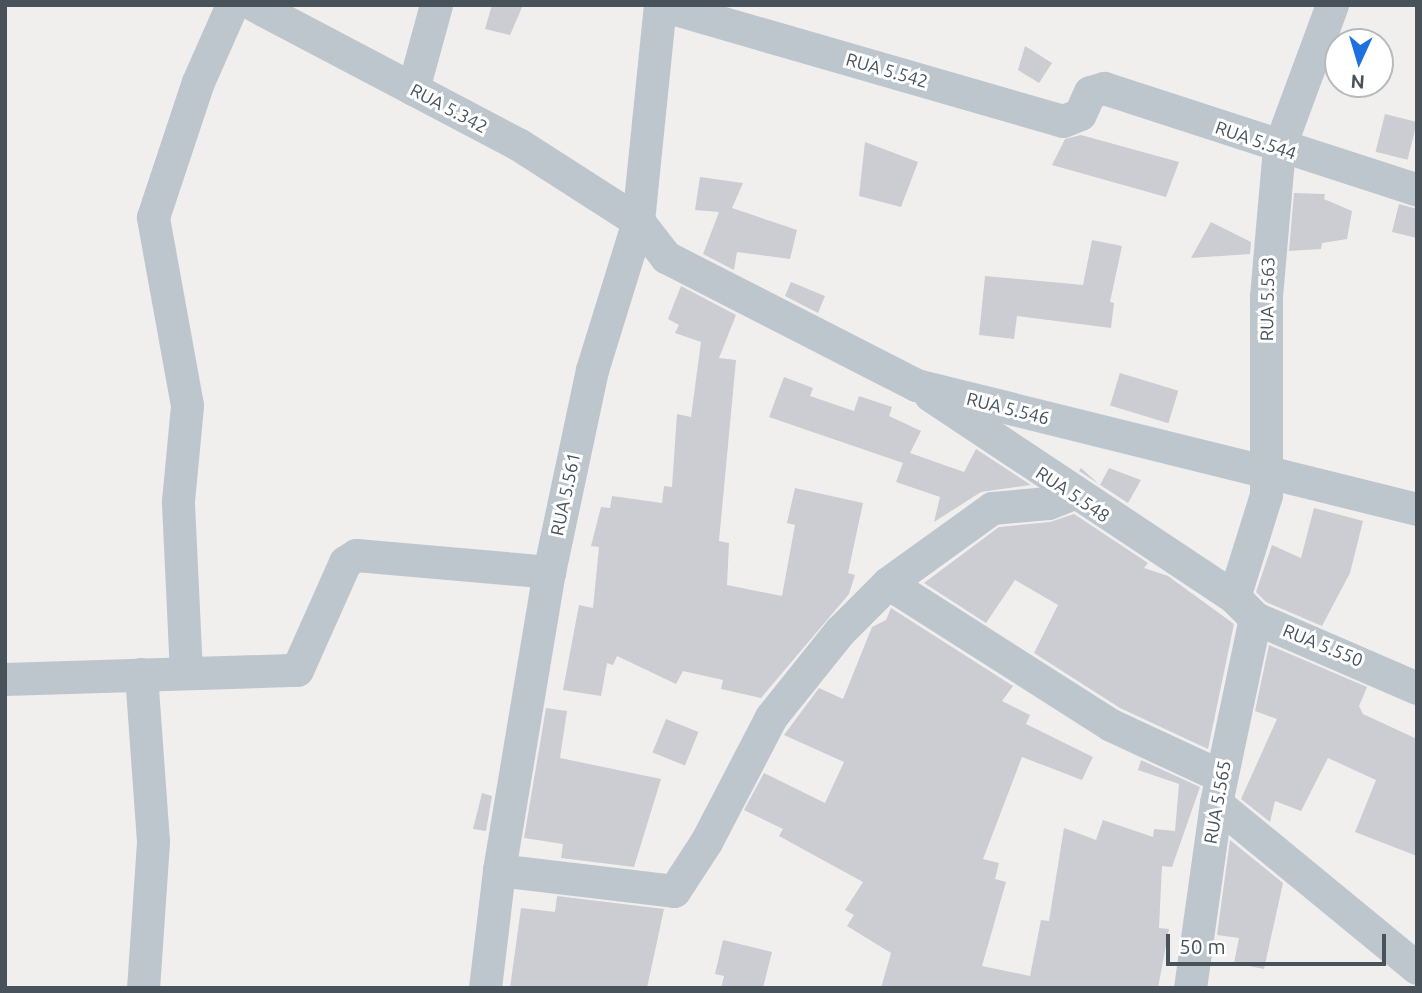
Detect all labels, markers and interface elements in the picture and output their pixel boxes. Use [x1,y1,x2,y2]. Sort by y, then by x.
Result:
north arrow [1324,28,1394,98]
street label: RUA 5.542 [843,48,931,92]
text: N [1350,70,1366,93]
street label: RUA 5.342 [407,79,491,137]
street label: RUA 5.544 [1213,116,1299,164]
street label: RUA 5.563 [1255,257,1279,341]
street label: RUA 5.546 [964,387,1052,429]
street label: RUA 5.561 [546,451,584,537]
street label: RUA 5.548 [1032,461,1114,527]
street label: RUA 5.550 [1280,619,1366,671]
street label: RUA 5.565 [1199,759,1235,845]
scale bar [1170,920,1390,964]
text: 50 m [1179,934,1226,958]

